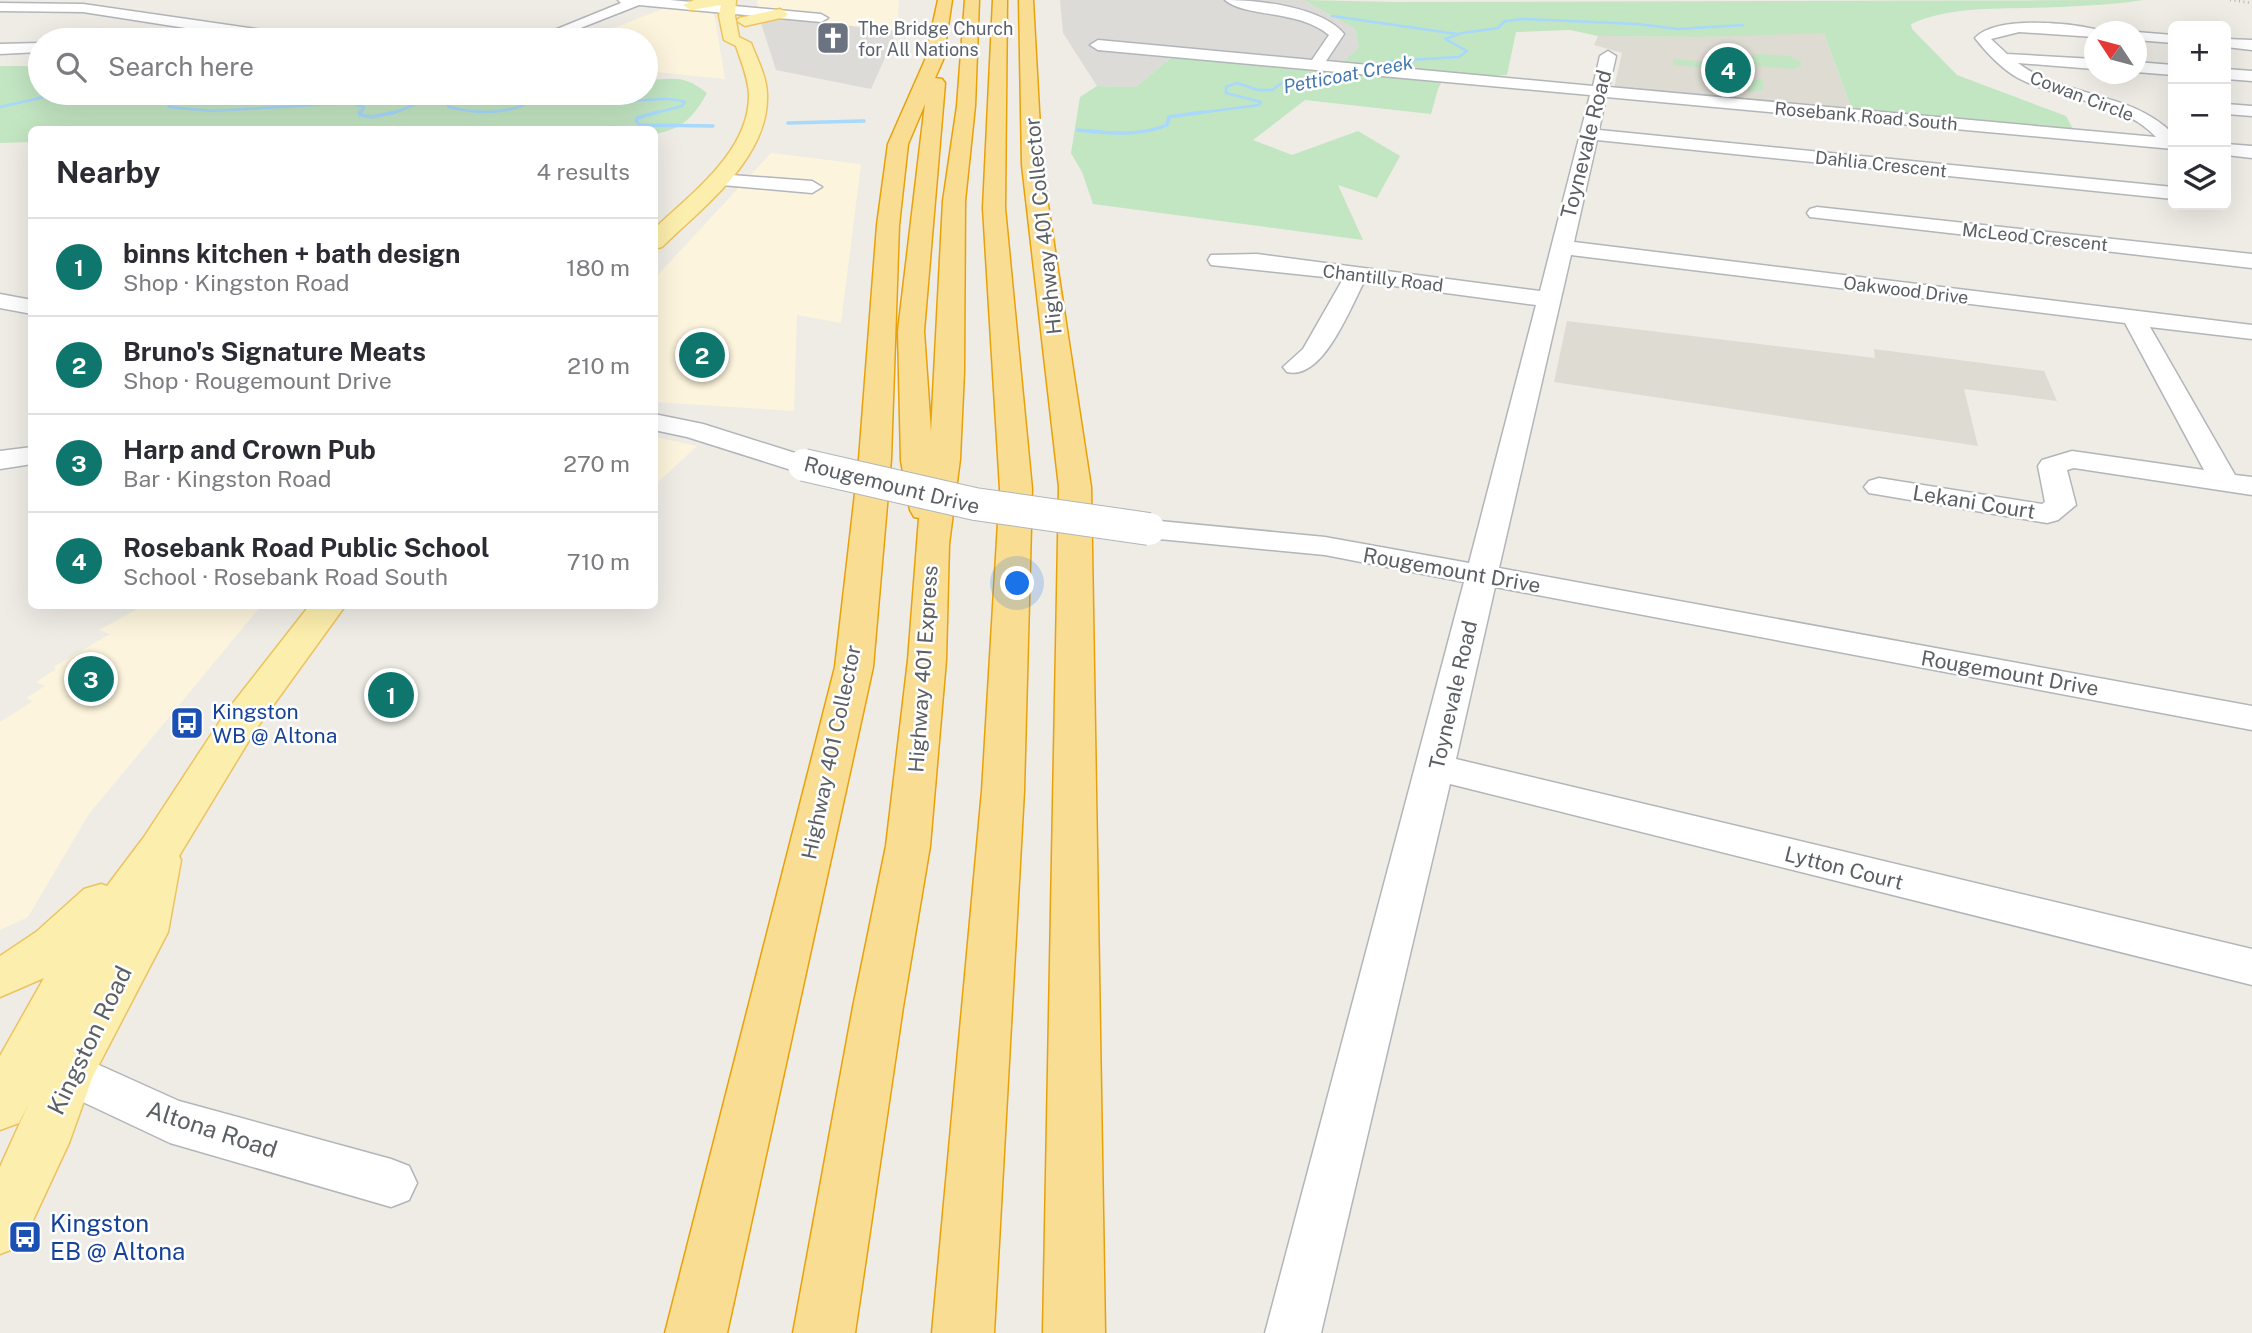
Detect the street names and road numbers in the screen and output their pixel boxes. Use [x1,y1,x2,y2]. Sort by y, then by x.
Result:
street label: Toynevale Road [1555,67,1617,221]
street label: Cowan Circle [2027,67,2137,125]
street label: Rosebank Road South [1774,98,1958,134]
street label: Highway 401 Collector [1019,116,1067,336]
street label: Dahlia Crescent [1814,147,1948,181]
street label: McLeod Crescent [1961,219,2109,255]
street label: Chantilly Road [1322,260,1444,296]
street label: Oakwood Drive [1842,272,1970,308]
street label: Rougemount Drive [802,451,982,519]
street label: Lekani Court [1911,480,2037,524]
street label: Rougemount Drive [1361,542,1543,598]
street label: Highway 401 Express [903,565,943,773]
street label: Toynevale Road [1424,618,1482,772]
street label: Highway 401 Collector [796,643,866,861]
street label: Rougemount Drive [1919,645,2101,701]
street label: Lytton Court [1782,841,1906,895]
street label: Kingston Road [41,961,137,1119]
street label: Altona Road [143,1095,281,1163]

